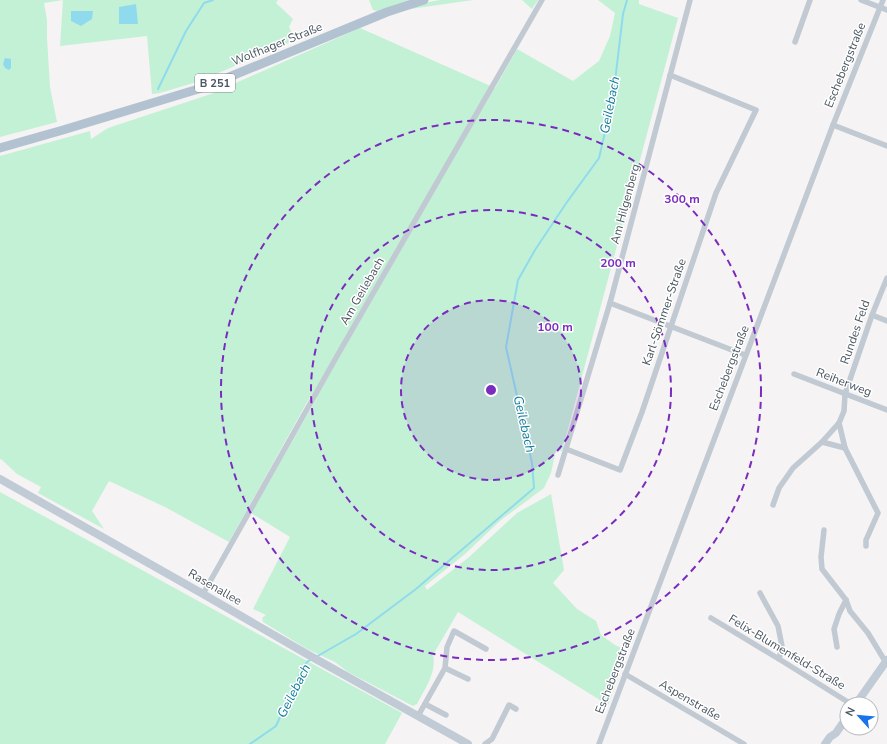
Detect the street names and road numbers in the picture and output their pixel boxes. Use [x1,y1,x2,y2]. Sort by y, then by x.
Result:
street label: Wolfhager Straße [229,19,325,69]
street label: Eschebergstraße [821,20,869,110]
road number: B 251 [195,74,235,92]
street label: Am Hilgenberg [607,162,643,246]
street label: Am Geilebach [336,254,388,328]
street label: Karl-Sömmer-Straße [638,256,690,368]
street label: Rundes Feld [837,298,873,366]
street label: Eschebergstraße [705,323,753,413]
street label: Reiherweg [814,364,874,400]
street label: Rasenallee [185,565,245,609]
street label: Felix-Blumenfeld-Straße [726,611,848,693]
street label: Eschebergstraße [591,626,639,716]
street label: Aspenstraße [656,676,724,724]

